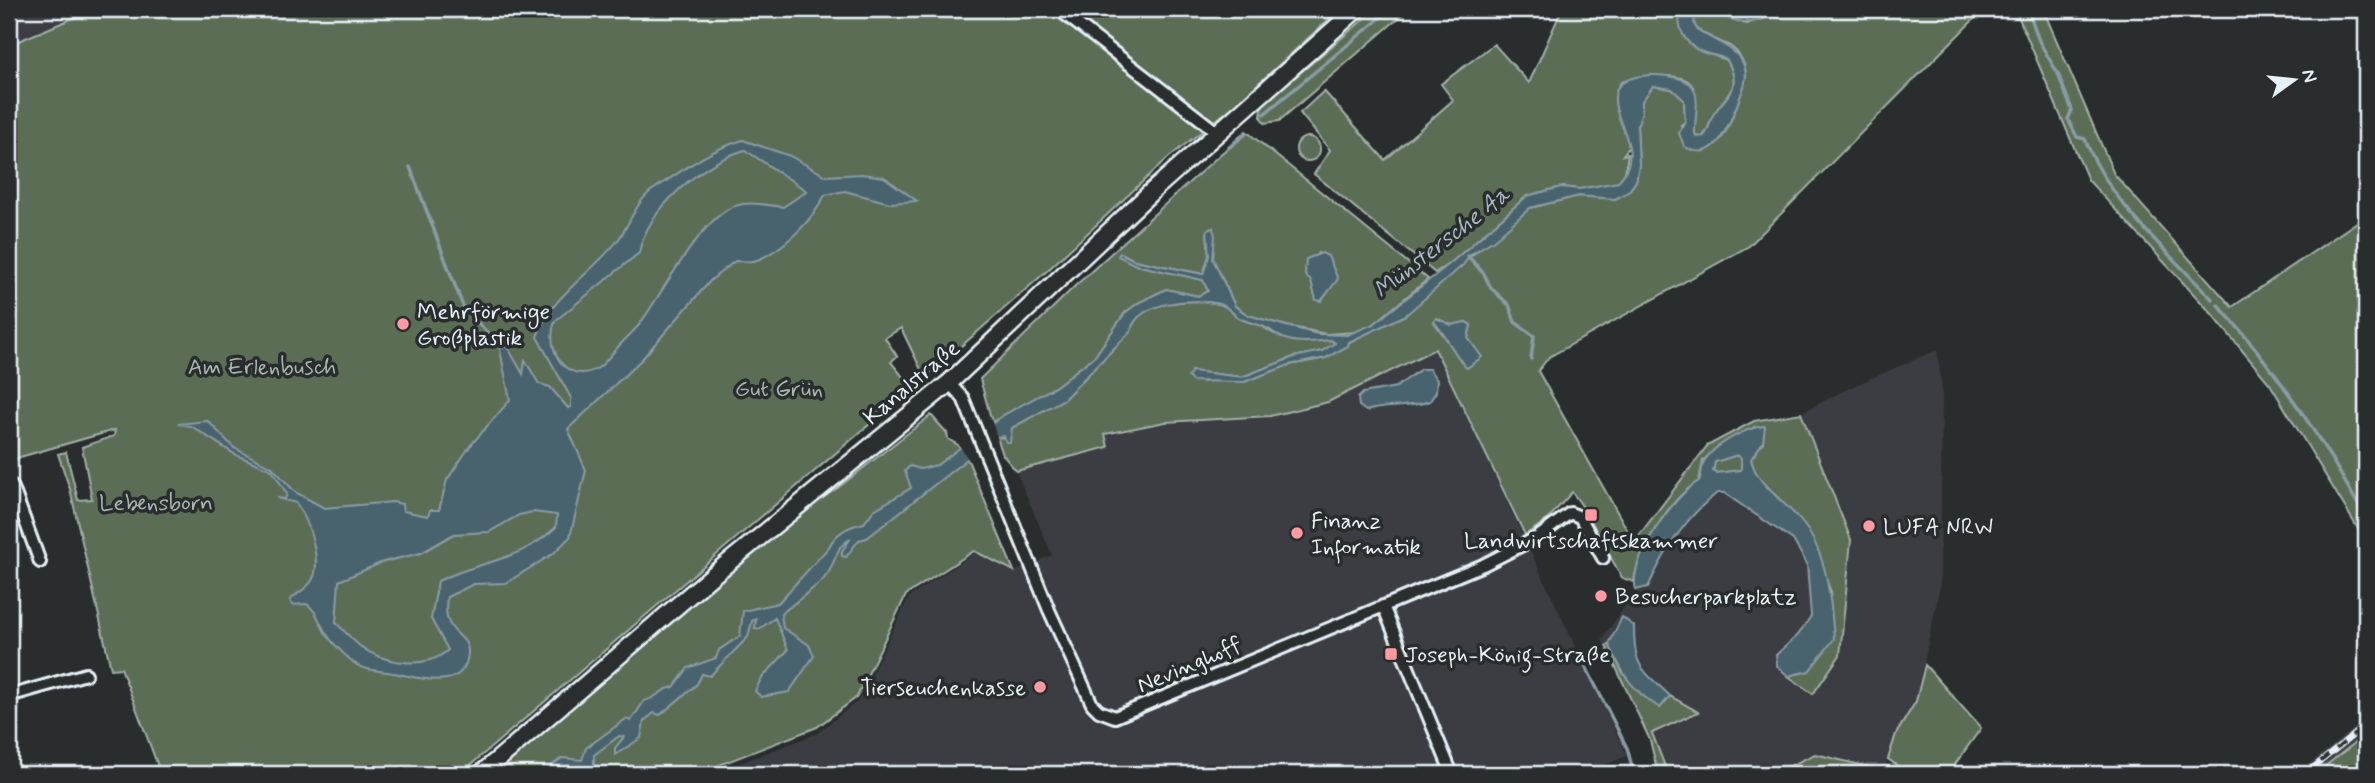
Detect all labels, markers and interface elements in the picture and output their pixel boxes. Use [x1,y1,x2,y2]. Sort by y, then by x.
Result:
north arrow [2260,46,2330,116]
text: N [2295,67,2323,85]
water label: Münstersche Aa [1367,179,1518,306]
place label: Mehrförmige Großplastik [417,298,550,354]
marker: Mehrförmige Großplastik [395,316,411,332]
street label: Kanalstraße [858,334,967,433]
park label: Am Erlenbusch [188,353,336,383]
park label: Gut Grün [735,375,823,405]
park label: Lebensborn [99,489,213,519]
place label: Finanz Informatik [1311,507,1421,564]
marker: Landwirtschaftskammer [1583,507,1599,523]
place label: LUFA NRW [1883,513,1993,543]
marker: LUFA NRW [1861,518,1877,534]
marker: Finanz Informatik [1289,525,1305,541]
place label: Landwirtschaftskammer [1464,527,1718,557]
place label: Besucherparkplatz [1615,583,1797,613]
marker: Besucherparkplatz [1593,588,1609,604]
street label: Nevinghoff [1133,630,1247,701]
place label: Joseph-König-Straße [1405,641,1610,673]
marker: Joseph-König-Straße [1383,646,1399,662]
place label: Tierseuchenkasse [860,674,1026,704]
marker: Tierseuchenkasse [1032,679,1048,695]

